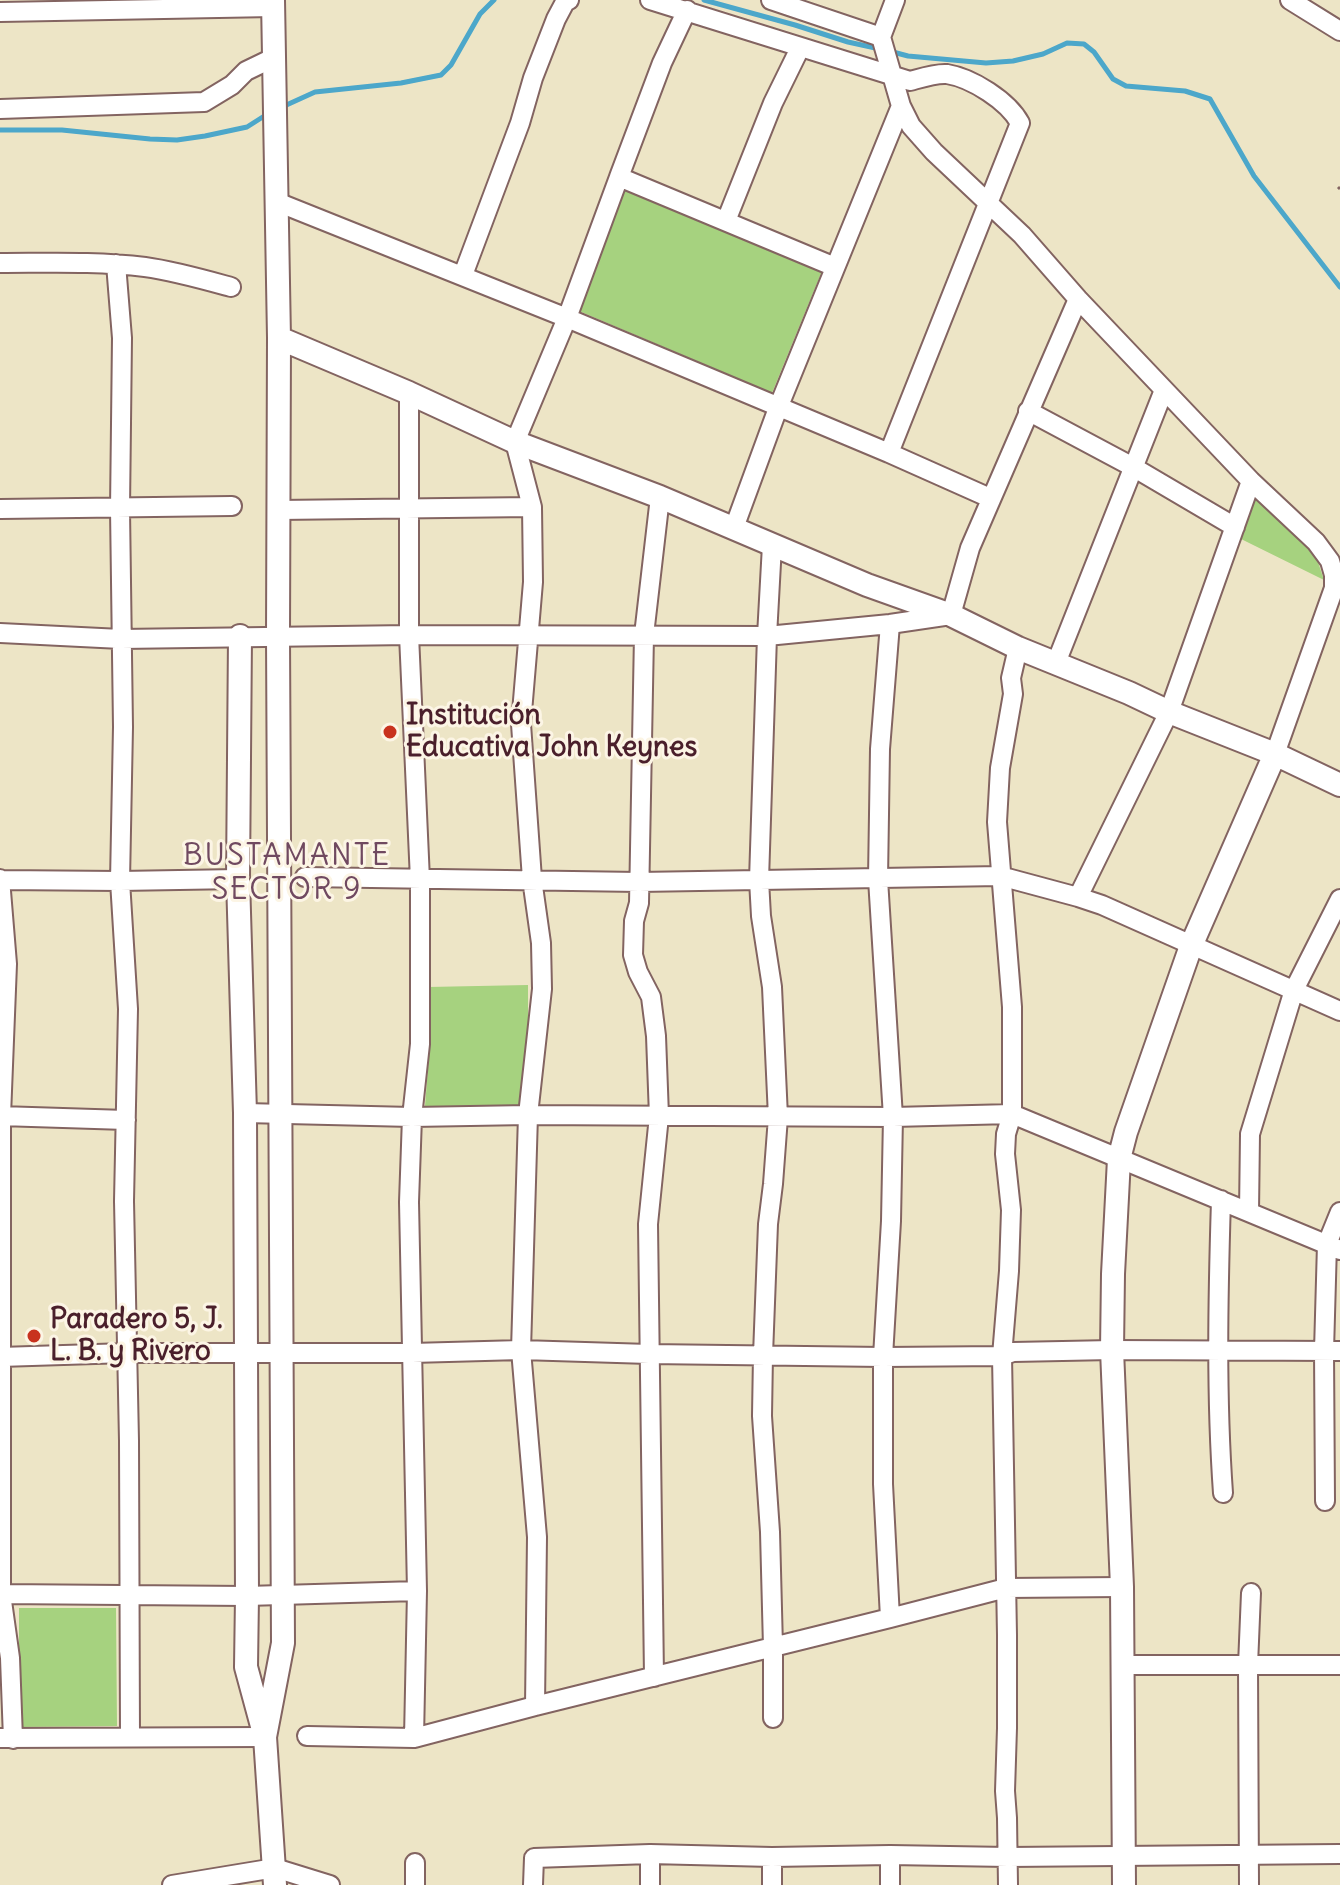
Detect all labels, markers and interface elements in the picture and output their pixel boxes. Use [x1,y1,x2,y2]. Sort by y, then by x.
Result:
place label: Institución Educativa John Keynes [406,699,697,765]
marker: Institución Educativa John Keynes [381,723,399,741]
district label: BUSTAMANTE SECTOR 9 [183,838,391,908]
place label: Paradero 5, J. L. B. y Rivero [50,1303,223,1369]
marker: Paradero 5, J. L. B. y Rivero [25,1327,43,1345]

